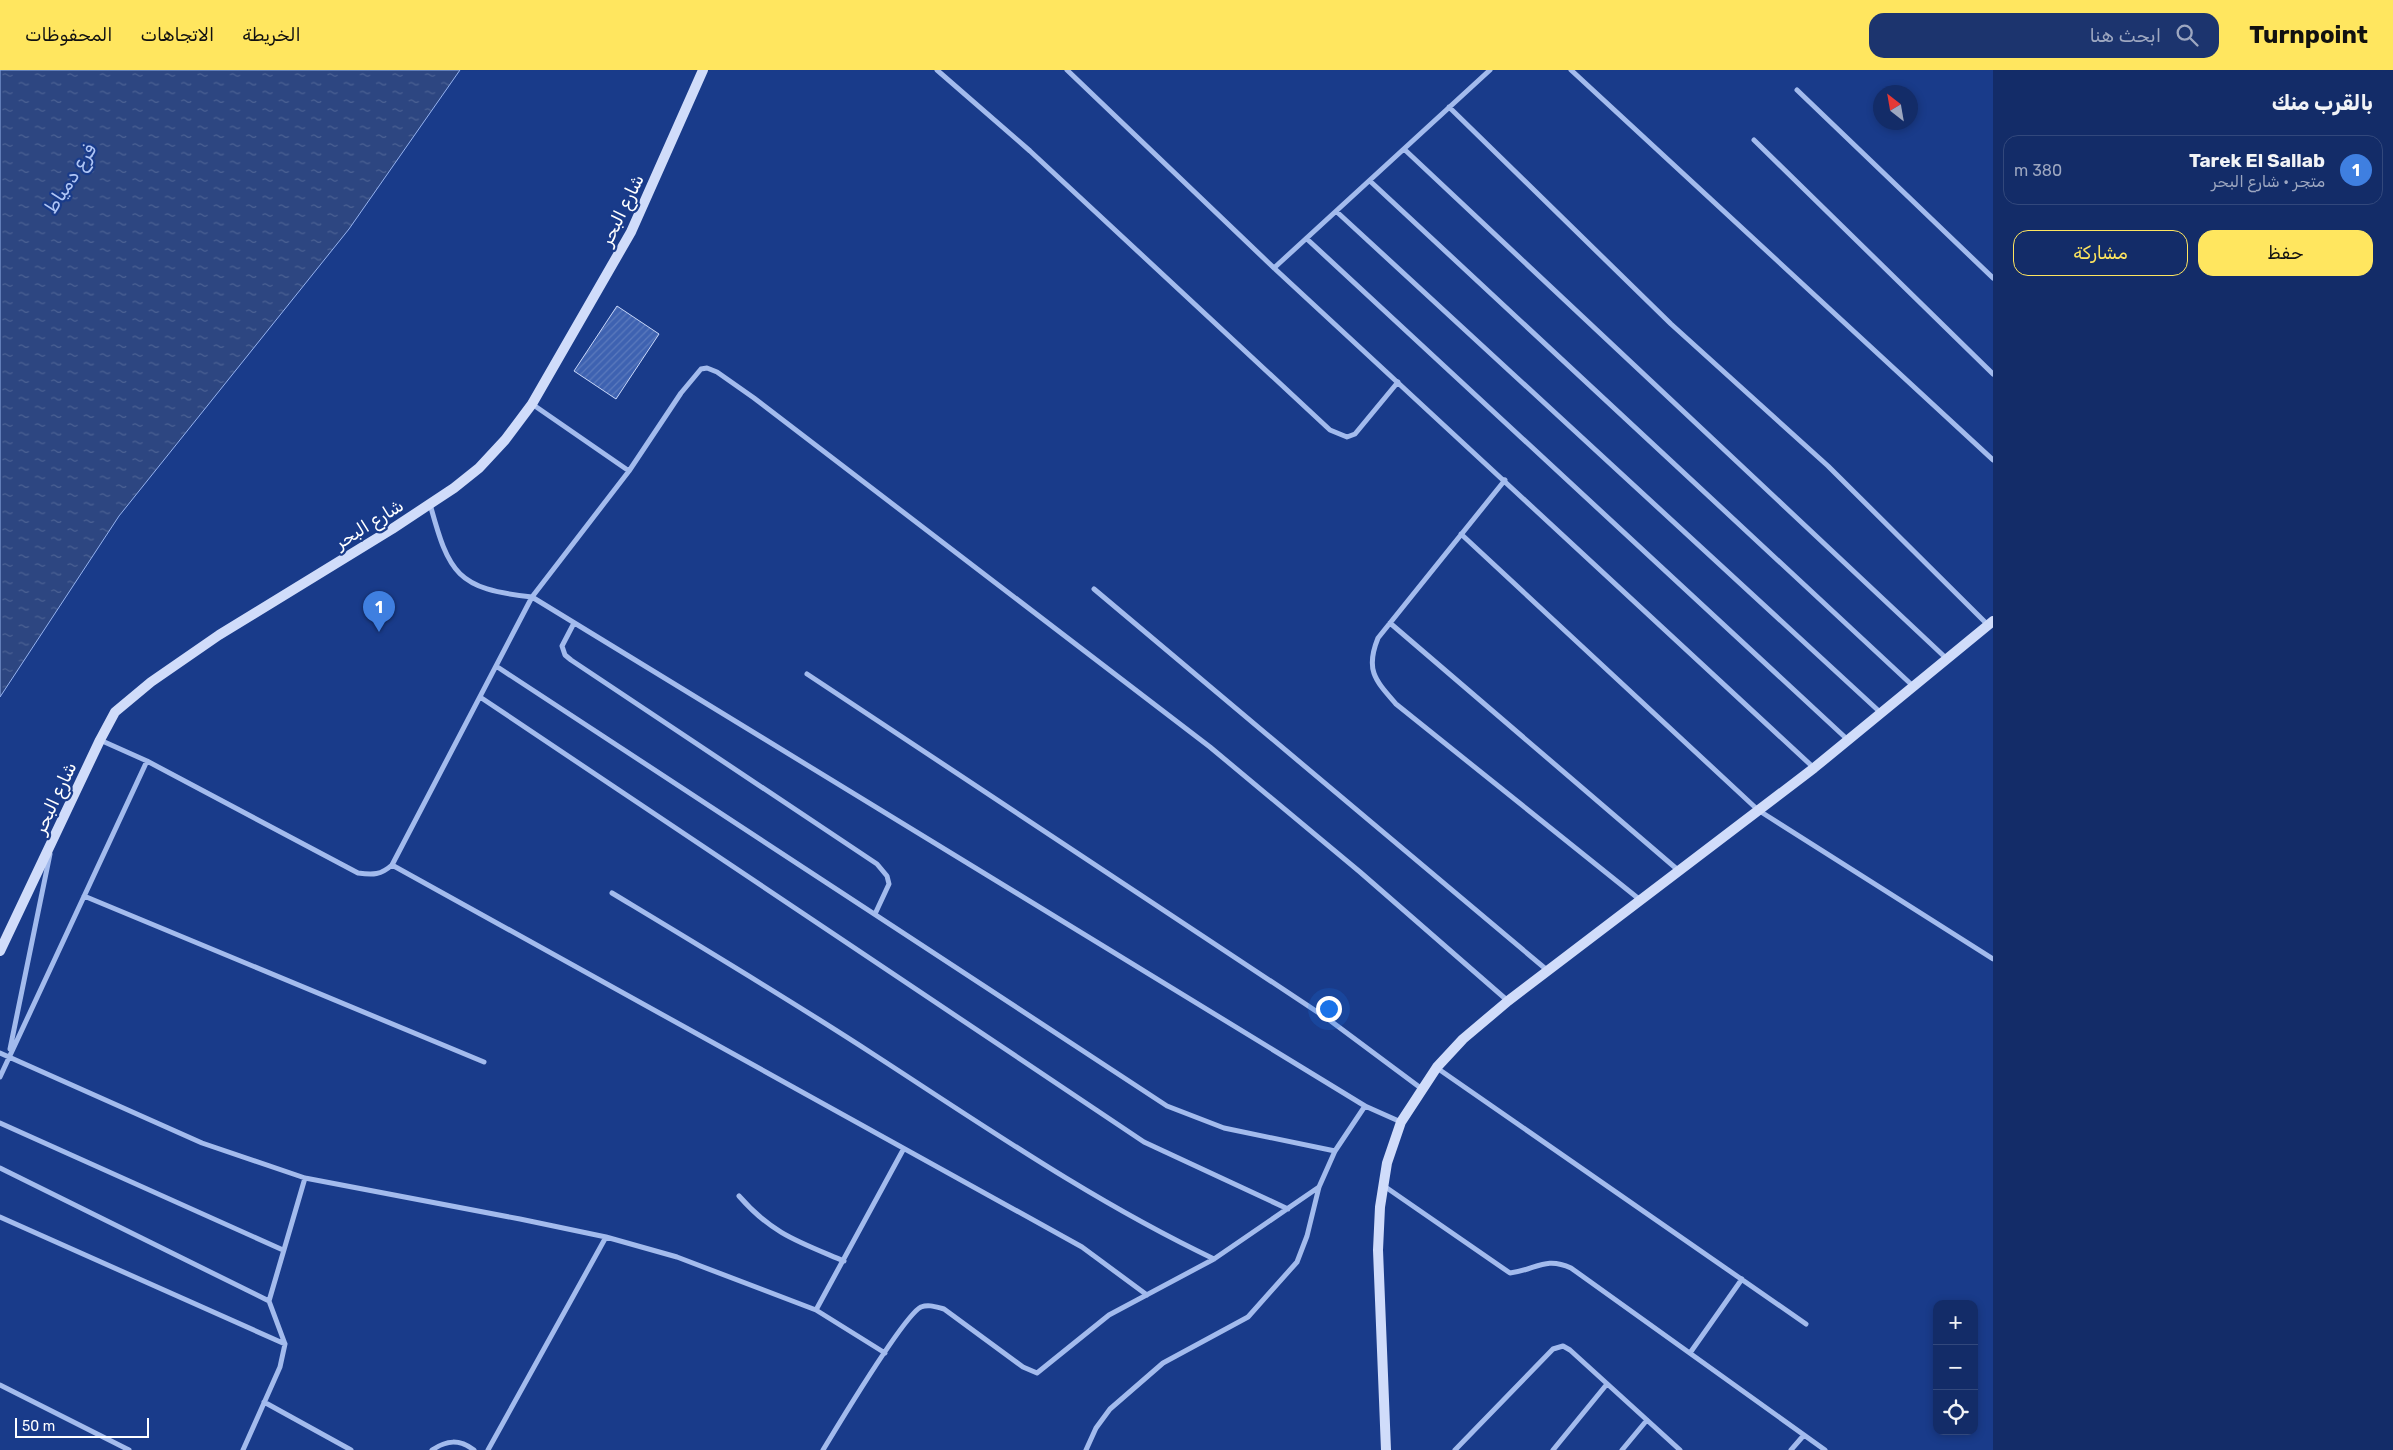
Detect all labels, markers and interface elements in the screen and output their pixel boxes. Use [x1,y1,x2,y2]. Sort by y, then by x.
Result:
search box [1869,13,2219,58]
icon: search [2173,21,2201,49]
text: Turnpoint [2249,21,2368,49]
text: المحفوظات [25,24,112,46]
text: الاتجاهات [140,24,214,46]
text: الخريطة [242,24,301,46]
text: ابحث هنا [2089,24,2161,47]
north arrow [1873,85,1918,130]
text: بالقرب منك [2272,90,2373,115]
water label: فرع دمياط [39,139,103,219]
text: Tarek El Sallab [2189,149,2325,172]
text: 380 m [2014,161,2062,180]
text: 1 [2352,161,2360,180]
street label: شارع البحر [595,171,650,251]
text: متجر · شارع البحر [2211,172,2325,191]
button: مشاركة [2013,230,2188,276]
button: حفظ [2198,230,2373,276]
street label: شارع البحر [330,494,408,555]
pin: 1 [363,591,395,632]
street label: شارع البحر [28,758,82,839]
your location [1316,996,1342,1022]
map controls [1933,1300,1978,1435]
button: + [1933,1300,1978,1345]
button: − [1933,1345,1978,1390]
button: locate [1933,1390,1978,1435]
scale bar [15,1415,149,1438]
text: 50 m [22,1418,55,1435]

